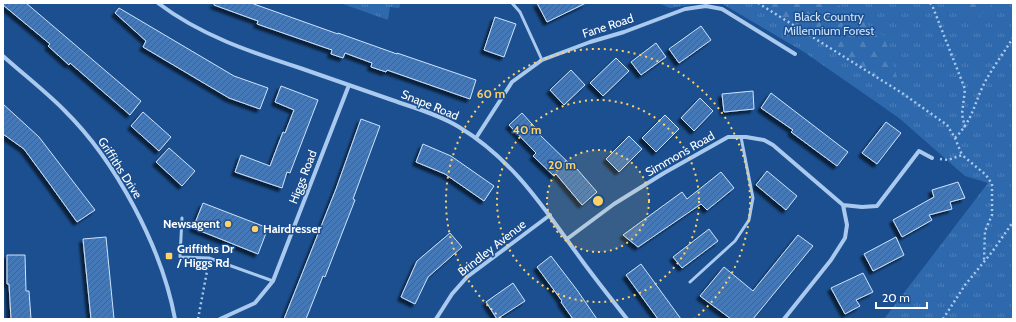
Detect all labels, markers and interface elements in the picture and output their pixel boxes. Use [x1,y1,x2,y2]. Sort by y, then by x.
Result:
park label: Black Country Millennium Forest [784,9,874,38]
street label: Fane Road [580,10,635,41]
street label: Snape Road [399,86,461,123]
text: 60 m [477,86,505,101]
text: 40 m [512,122,542,137]
street label: Simmons Road [642,128,717,179]
street label: Griffiths Drive [95,134,146,201]
street label: Higgs Road [285,148,320,206]
text: 20 m [548,157,576,172]
centre of rings [591,194,605,208]
place label: Newsagent [163,216,220,231]
street label: Brindley Avenue [455,216,529,279]
marker: Newsagent [223,219,233,229]
place label: Hairdresser [263,221,322,236]
marker: Hairdresser [250,224,260,234]
place label: Griffiths Dr / Higgs Rd [176,241,234,270]
marker: Griffiths Dr / Higgs Rd [164,251,174,261]
scale bar [876,284,927,310]
text: 20 m [882,290,910,305]

